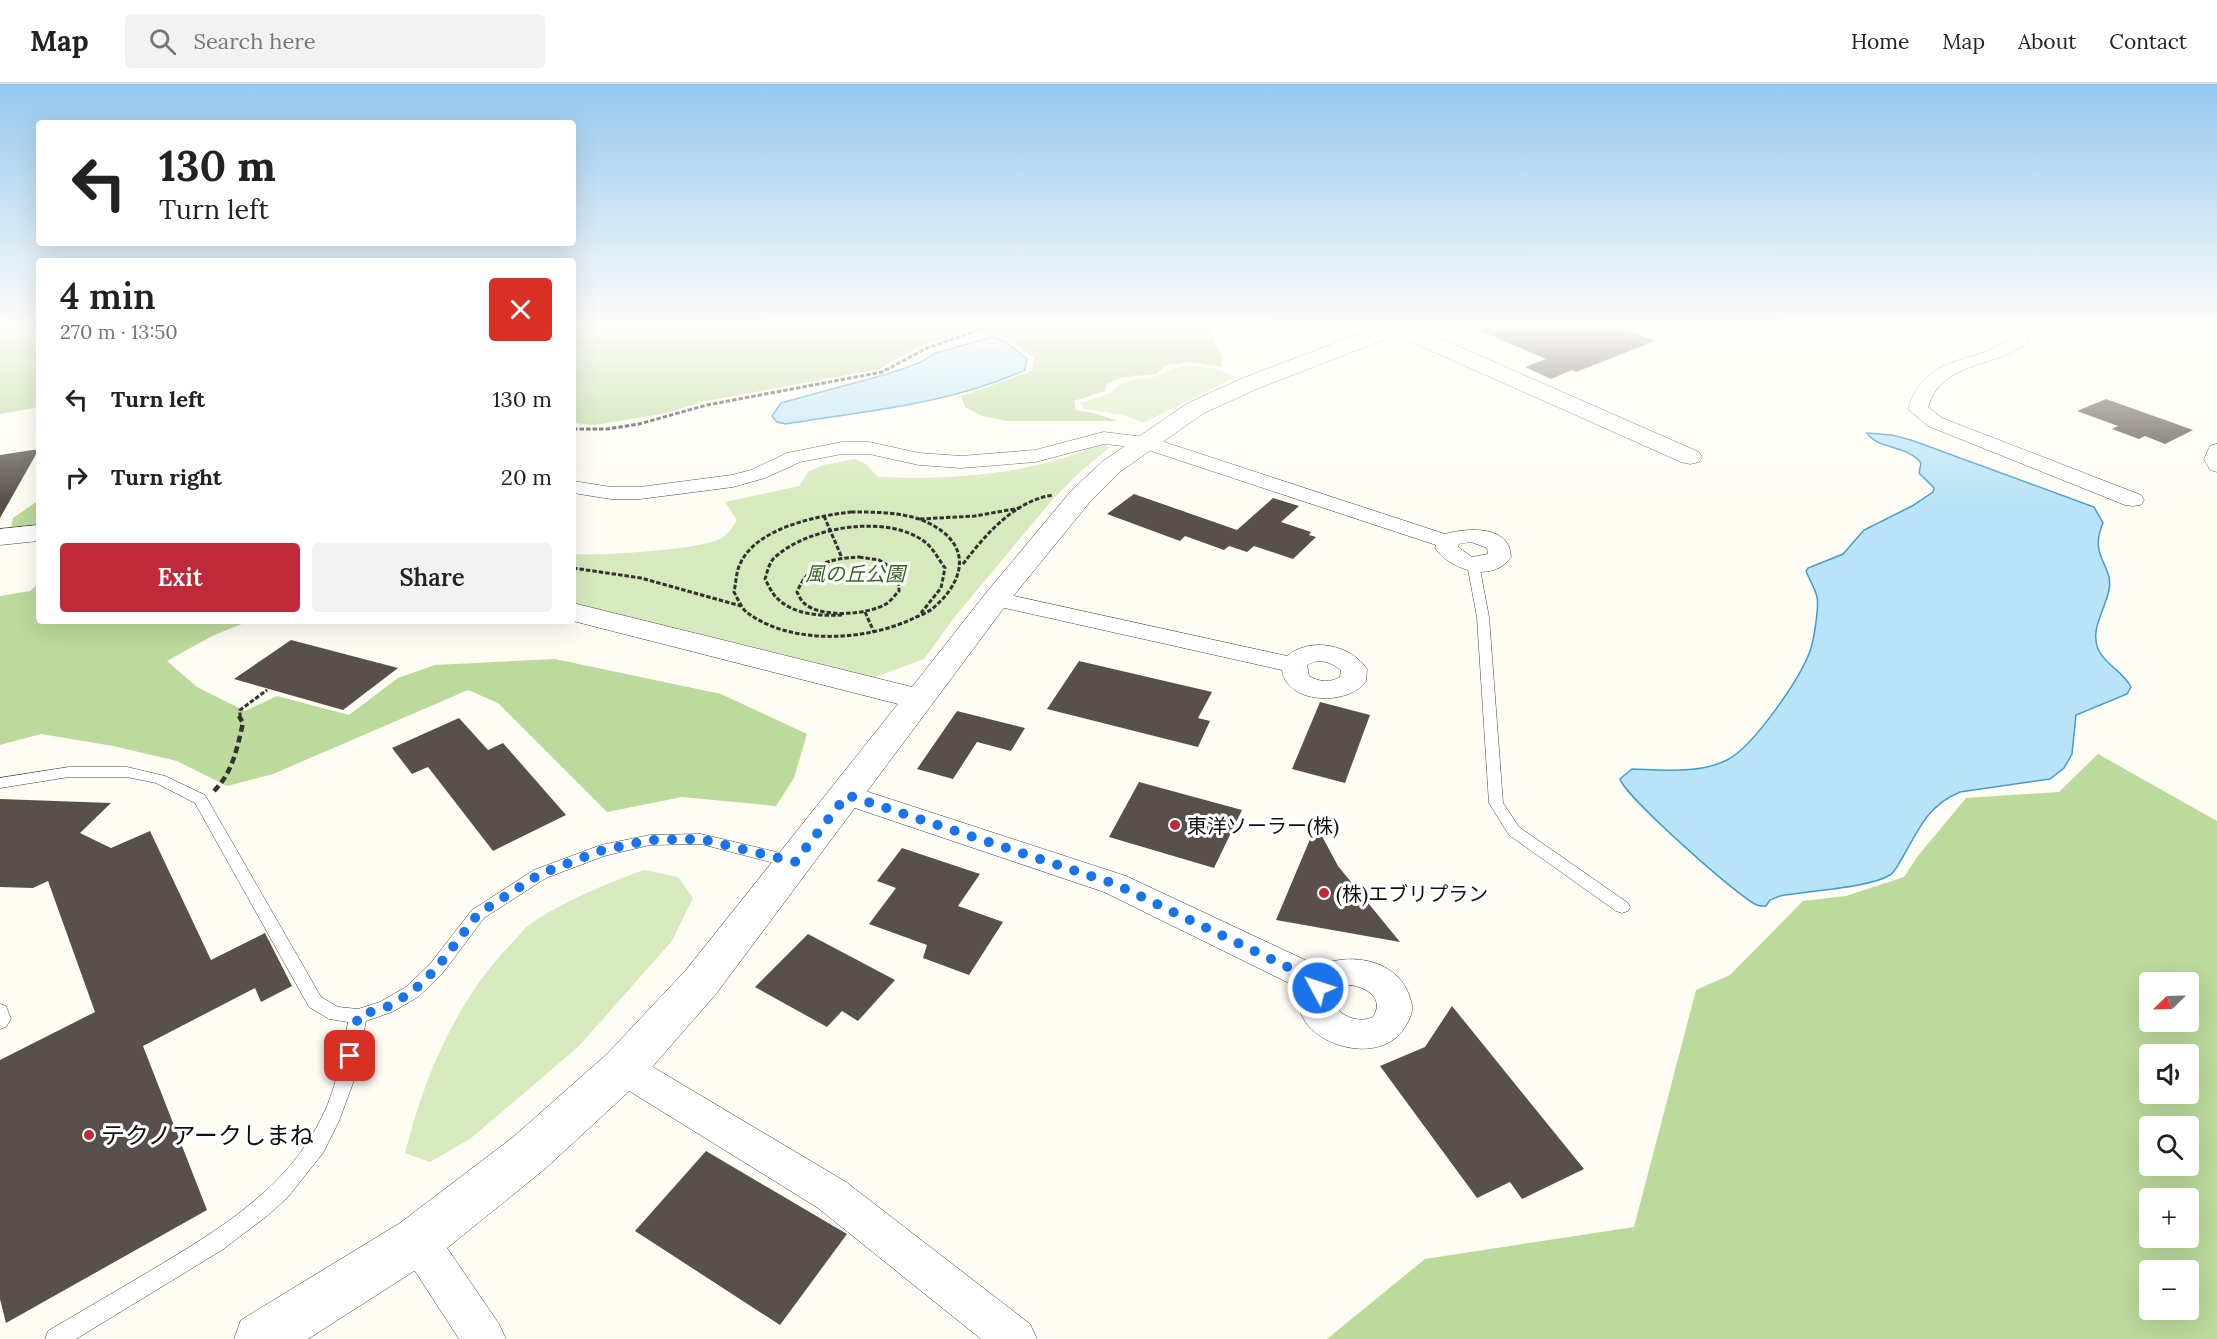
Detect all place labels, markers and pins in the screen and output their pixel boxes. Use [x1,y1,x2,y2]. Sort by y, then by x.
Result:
place label: 東洋ソーラー(株) [1187,813,1339,839]
marker: 東洋ソーラー(株) [1168,818,1182,832]
place label: (株)エブリプラン [1336,881,1488,907]
marker: (株)エブリプラン [1317,886,1331,900]
pin [324,1030,375,1081]
place label: テクノアークしまね [101,1120,314,1151]
marker: テクノアークしまね [82,1128,96,1142]

